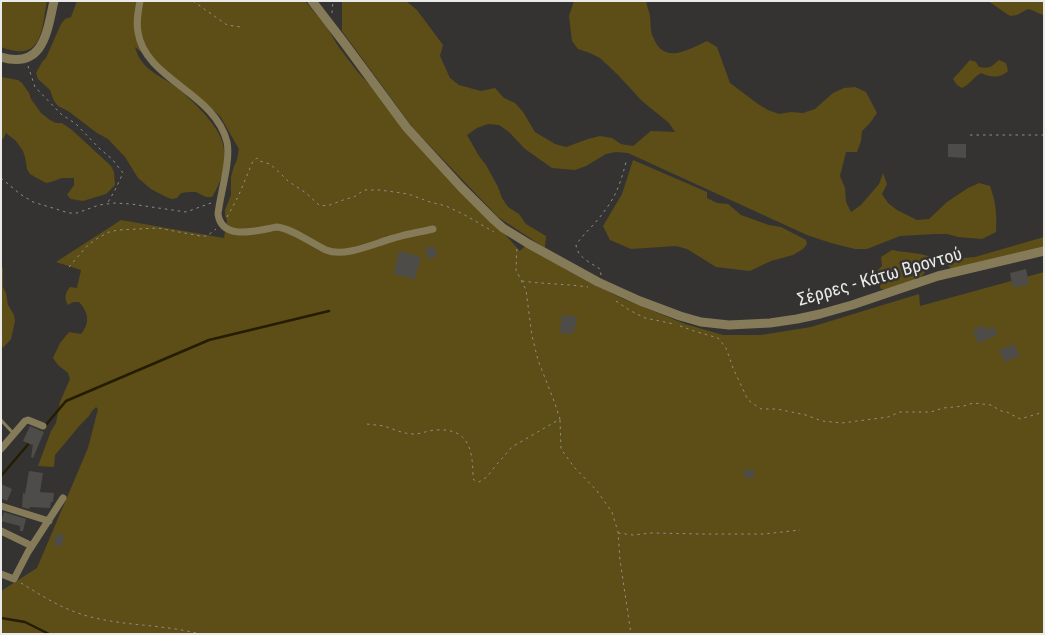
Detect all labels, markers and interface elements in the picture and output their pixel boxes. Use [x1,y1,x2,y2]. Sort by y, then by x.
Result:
street label: Σέρρες - Κάτω Βροντού [795,244,965,312]

